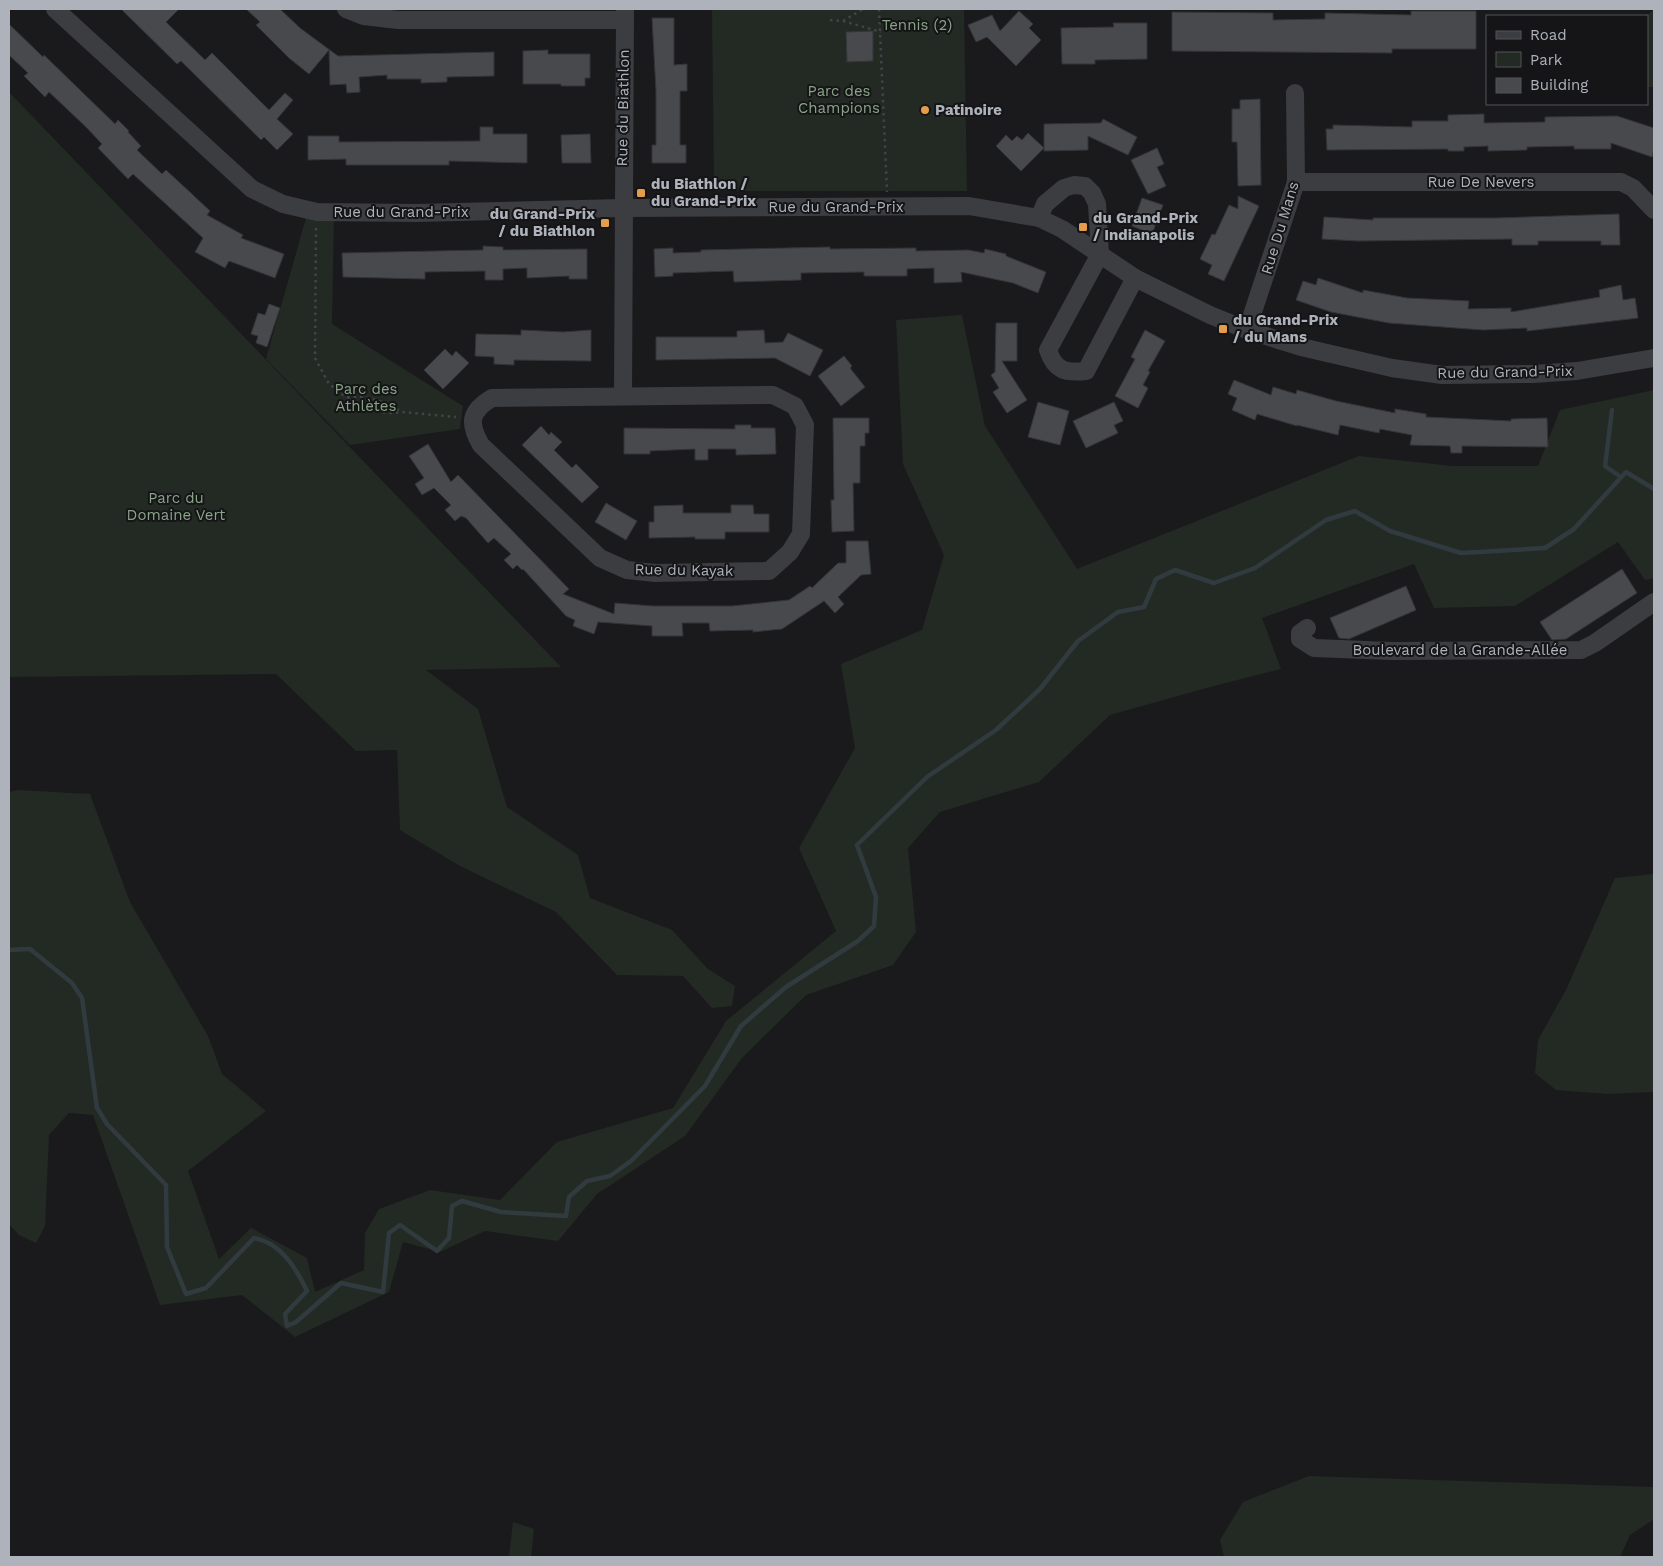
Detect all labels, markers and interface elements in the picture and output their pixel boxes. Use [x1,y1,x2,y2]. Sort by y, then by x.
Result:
legend [1486,15,1648,105]
park label: Tennis (2) [882,16,952,34]
text: Road [1530,26,1567,44]
street label: Rue du Biathlon [613,49,633,167]
text: Park [1530,51,1563,69]
text: Building [1530,76,1588,94]
park label: Parc des Champions [798,82,880,117]
place label: Patinoire [935,101,1002,119]
marker: Patinoire [919,104,931,116]
street label: Rue De Nevers [1428,173,1535,191]
place label: du Biathlon / du Grand-Prix [651,175,756,210]
street label: Rue Du Mans [1257,179,1303,277]
marker: du Biathlon / du Grand-Prix [635,187,647,199]
street label: Rue du Grand-Prix [768,198,904,216]
street label: Rue du Grand-Prix [333,203,469,221]
place label: du Grand-Prix / du Biathlon [490,205,595,240]
place label: du Grand-Prix / Indianapolis [1093,209,1198,244]
marker: du Grand-Prix / du Biathlon [599,217,611,229]
marker: du Grand-Prix / Indianapolis [1077,221,1089,233]
place label: du Grand-Prix / du Mans [1233,311,1338,346]
marker: du Grand-Prix / du Mans [1217,323,1229,335]
street label: Rue du Grand-Prix [1437,362,1573,382]
park label: Parc des Athlètes [334,380,398,415]
park label: Parc du Domaine Vert [127,489,226,524]
street label: Rue du Kayak [634,560,734,580]
street label: Boulevard de la Grande-Allée [1353,641,1567,659]

